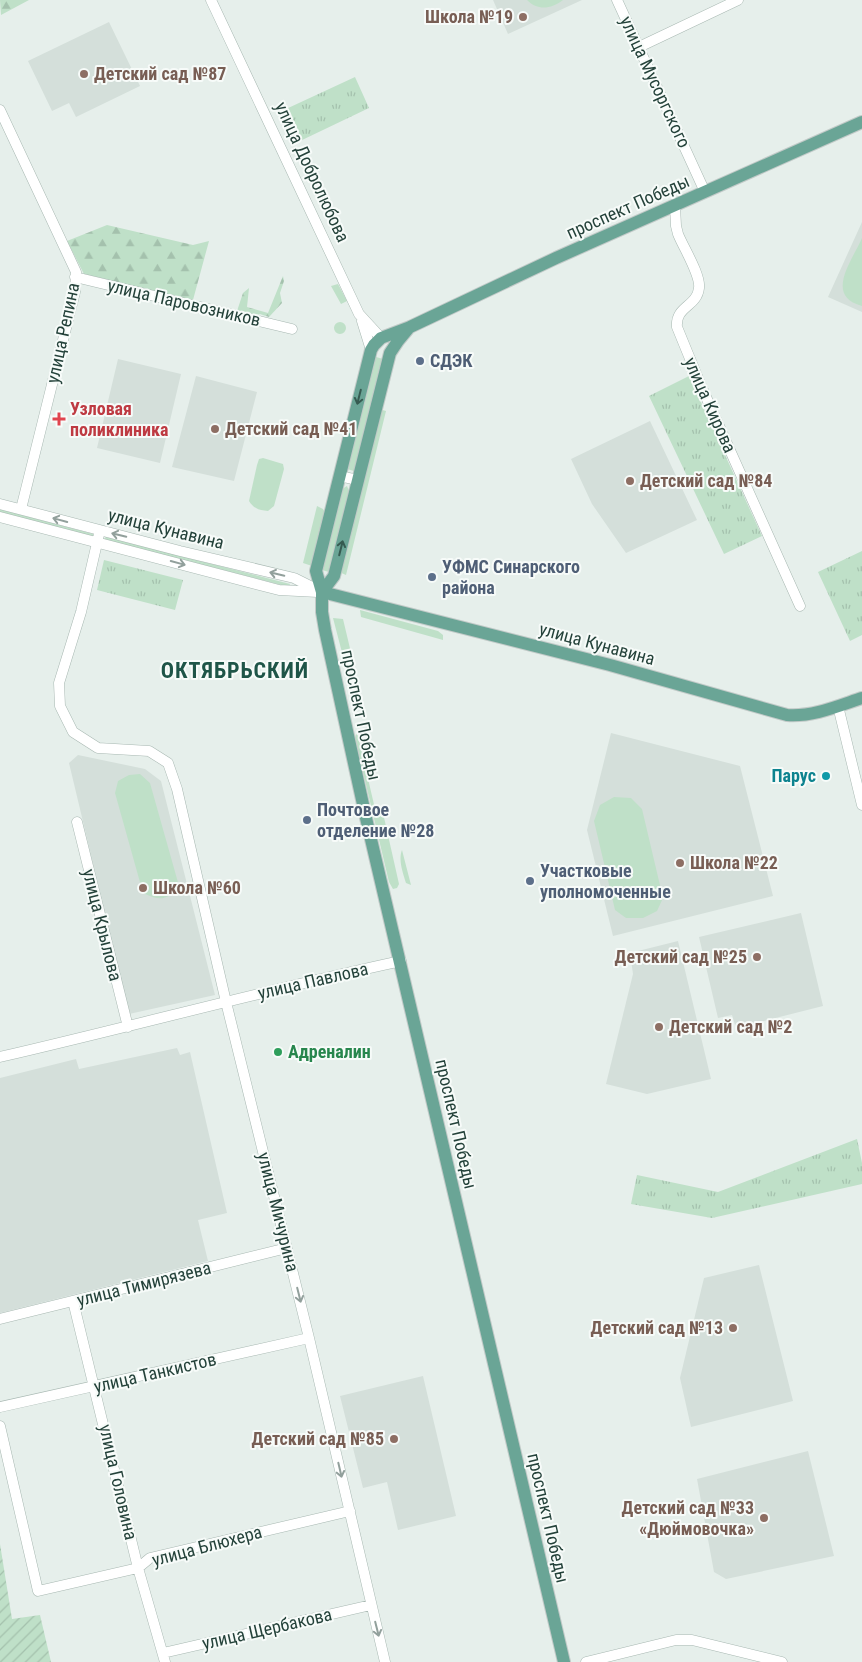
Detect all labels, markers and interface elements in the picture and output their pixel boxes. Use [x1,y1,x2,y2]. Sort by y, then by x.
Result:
place label: Школа №19 [425,6,513,27]
marker: Школа №19 [517,11,529,23]
street label: улица Мусоргского [616,13,695,151]
place label: Детский сад №87 [94,63,226,84]
marker: Детский сад №87 [78,68,90,80]
street label: улица Добролюбова [271,98,354,245]
street label: проспект Победы [563,170,693,243]
street label: улица Паровозников [106,275,263,330]
street label: улица Репина [42,281,83,385]
place label: СДЭК [430,350,473,371]
street label: улица Кирова [680,354,741,456]
marker: СДЭК [414,355,426,367]
one-way arrow [354,389,363,405]
place label: Узловая поликлиника [70,398,168,440]
marker: Узловая поликлиника [52,412,66,426]
place label: Детский сад №41 [225,418,357,439]
marker: Детский сад №41 [209,423,221,435]
place label: Детский сад №84 [640,470,772,491]
marker: Детский сад №84 [624,475,636,487]
street label: улица Кунавина [106,504,226,553]
one-way arrow [53,514,69,524]
one-way arrow [112,530,128,539]
one-way arrow [337,541,346,557]
place label: УФМС Синарского района [442,556,580,598]
one-way arrow [170,559,186,569]
one-way arrow [269,569,285,578]
marker: УФМС Синарского района [426,571,438,583]
street label: улица Кунавина [537,618,657,669]
street label: проспект Победы [337,648,386,782]
district label: ОКТЯБРЬСКИЙ [161,658,309,683]
place label: Парус [771,765,816,786]
marker: Парус [820,770,832,782]
place label: Почтовое отделение №28 [317,799,434,841]
marker: Почтовое отделение №28 [301,814,313,826]
place label: Школа №22 [690,852,778,873]
marker: Школа №22 [674,857,686,869]
place label: Участковые уполномоченные [540,860,671,902]
street label: улица Крылова [78,867,127,983]
marker: Участковые уполномоченные [524,875,536,887]
place label: Школа №60 [153,877,241,898]
marker: Школа №60 [137,882,149,894]
place label: Детский сад №25 [615,946,747,967]
marker: Детский сад №25 [751,951,763,963]
street label: улица Павлова [256,958,370,1003]
place label: Детский сад №2 [669,1016,792,1037]
marker: Детский сад №2 [653,1021,665,1033]
place label: Адреналин [288,1041,371,1062]
marker: Адреналин [272,1046,284,1058]
street label: проспект Победы [431,1057,482,1191]
street label: улица Мичурина [253,1150,303,1274]
street label: улица Тимирязева [75,1257,213,1310]
one-way arrow [294,1287,304,1303]
place label: Детский сад №13 [591,1317,723,1338]
marker: Детский сад №13 [727,1322,739,1334]
street label: улица Танкистов [92,1348,218,1397]
street label: улица Головина [95,1422,142,1542]
place label: Детский сад №85 [252,1428,384,1449]
marker: Детский сад №85 [388,1433,400,1445]
street label: проспект Победы [523,1451,574,1585]
one-way arrow [336,1462,345,1478]
place label: Детский сад №33 «Дюймовочка» [622,1497,754,1539]
marker: Детский сад №33 «Дюймовочка» [758,1512,770,1524]
street label: улица Блюхера [150,1521,264,1570]
street label: улица Щербакова [200,1603,334,1654]
one-way arrow [373,1620,382,1636]

